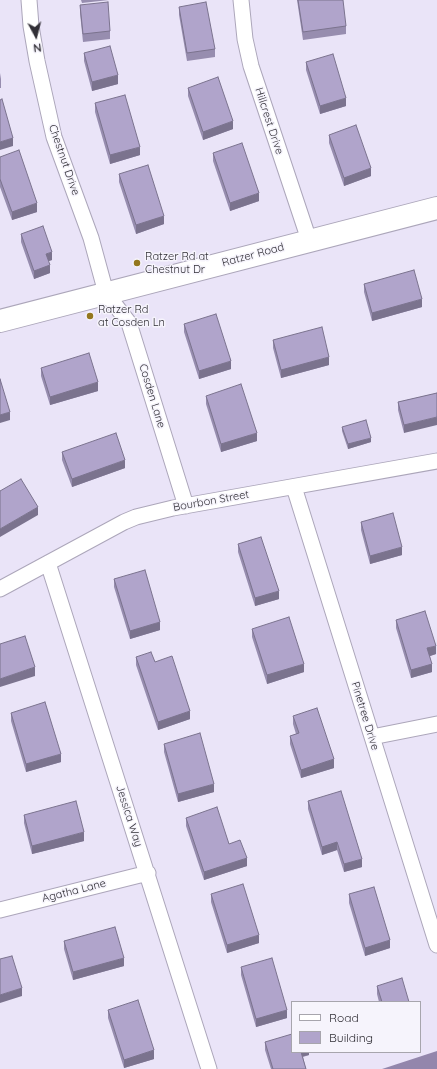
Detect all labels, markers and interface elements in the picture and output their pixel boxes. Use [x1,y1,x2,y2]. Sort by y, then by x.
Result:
north arrow [16,16,56,56]
text: N [33,40,42,55]
street label: Hillcrest Drive [252,86,286,156]
street label: Chestnut Drive [46,123,82,197]
street label: Ratzer Road [221,240,285,270]
place label: Ratzer Rd at Chestnut Dr [145,250,209,276]
marker: Ratzer Rd at Chestnut Dr [132,258,142,268]
place label: Ratzer Rd at Cosden Ln [98,303,165,329]
marker: Ratzer Rd at Cosden Ln [85,311,95,321]
street label: Cosden Lane [136,362,168,430]
street label: Bourbon Street [172,488,250,514]
street label: Pinetree Drive [348,680,382,752]
street label: Jessica Way [113,784,145,848]
street label: Agatha Lane [41,877,107,905]
legend [291,1001,421,1053]
text: Road [329,1010,359,1025]
text: Building [329,1030,373,1045]

